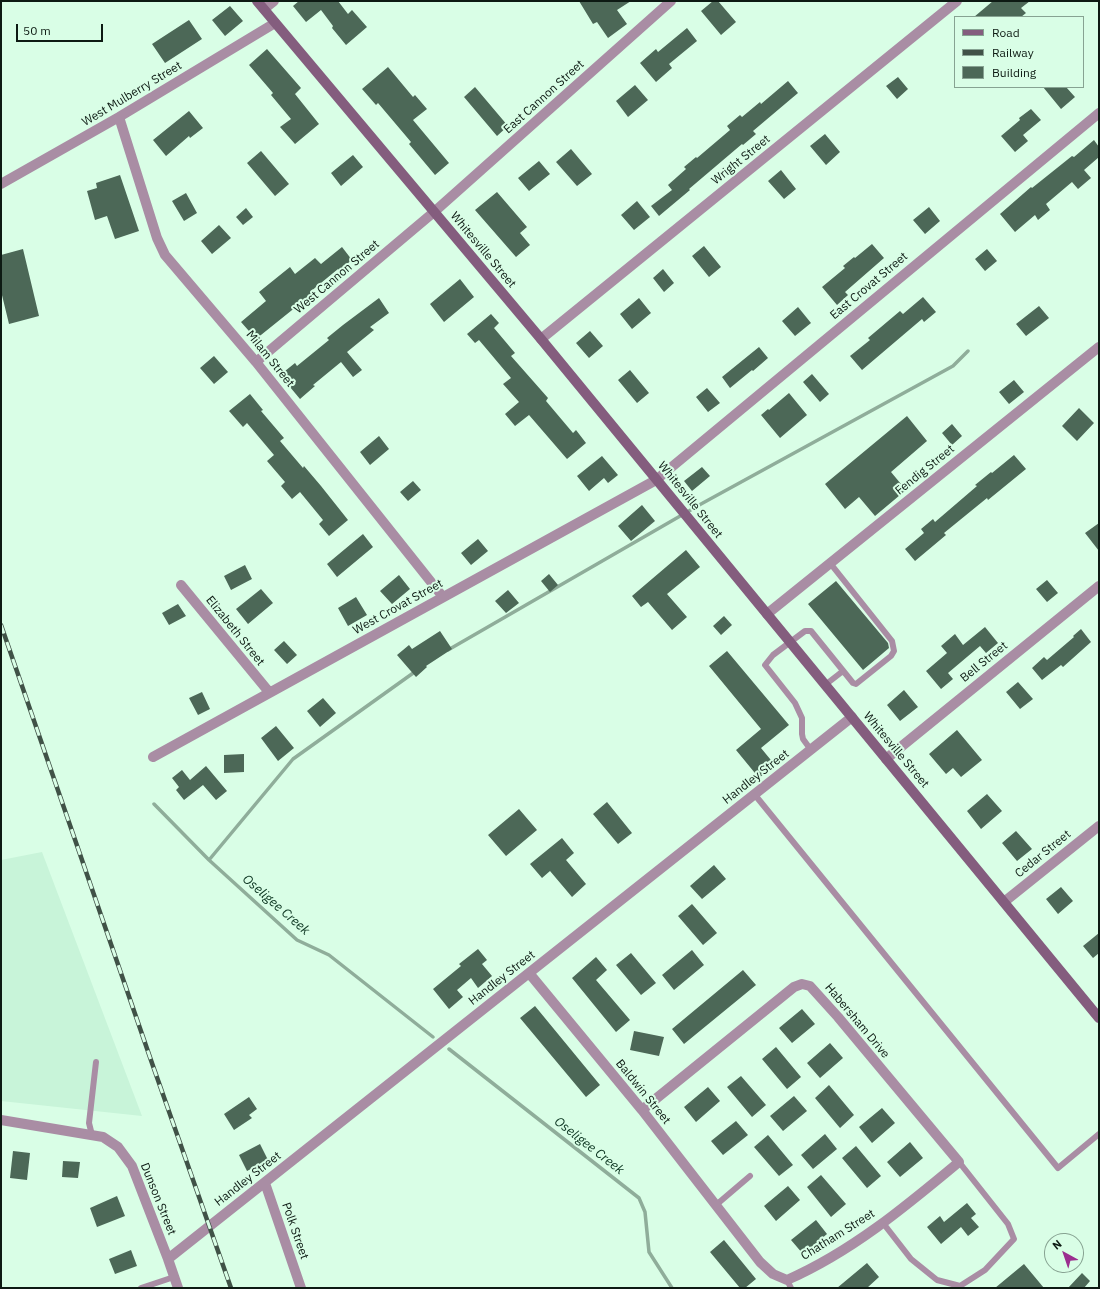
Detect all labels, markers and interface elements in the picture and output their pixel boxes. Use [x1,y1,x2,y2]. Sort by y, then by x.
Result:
scale bar [18,16,105,42]
legend [954,16,1084,88]
text: 50 m [23,23,51,38]
text: Road [992,25,1020,40]
text: Railway [992,45,1034,60]
street label: East Cannon Street [501,57,587,137]
street label: West Mulberry Street [79,58,185,130]
text: Building [992,65,1036,80]
street label: Wright Street [709,132,773,188]
street label: Whitesville Street [447,209,519,291]
street label: West Cannon Street [292,237,382,317]
street label: East Crovat Street [827,249,911,323]
street label: Milam Street [243,328,297,390]
street label: Fendig Street [893,442,957,498]
street label: Whitesville Street [655,459,725,541]
street label: West Crovat Street [351,576,445,638]
street label: Elizabeth Street [202,593,268,669]
street label: Bell Street [957,639,1011,685]
street label: Whitesville Street [860,709,932,791]
street label: Handley Street [720,747,792,807]
street label: Cedar Street [1012,827,1074,881]
water label: Oseligee Creek [239,872,313,938]
street label: Handley Street [466,948,538,1008]
street label: Habersham Drive [822,981,892,1061]
street label: Baldwin Street [612,1057,674,1127]
water label: Oseligee Creek [551,1114,627,1178]
street label: Handley Street [212,1149,284,1209]
street label: Dunson Street [137,1161,179,1237]
street label: Polk Street [279,1201,311,1261]
street label: Chatham Street [798,1207,878,1263]
north arrow [1044,1233,1084,1273]
text: N [1049,1237,1064,1252]

